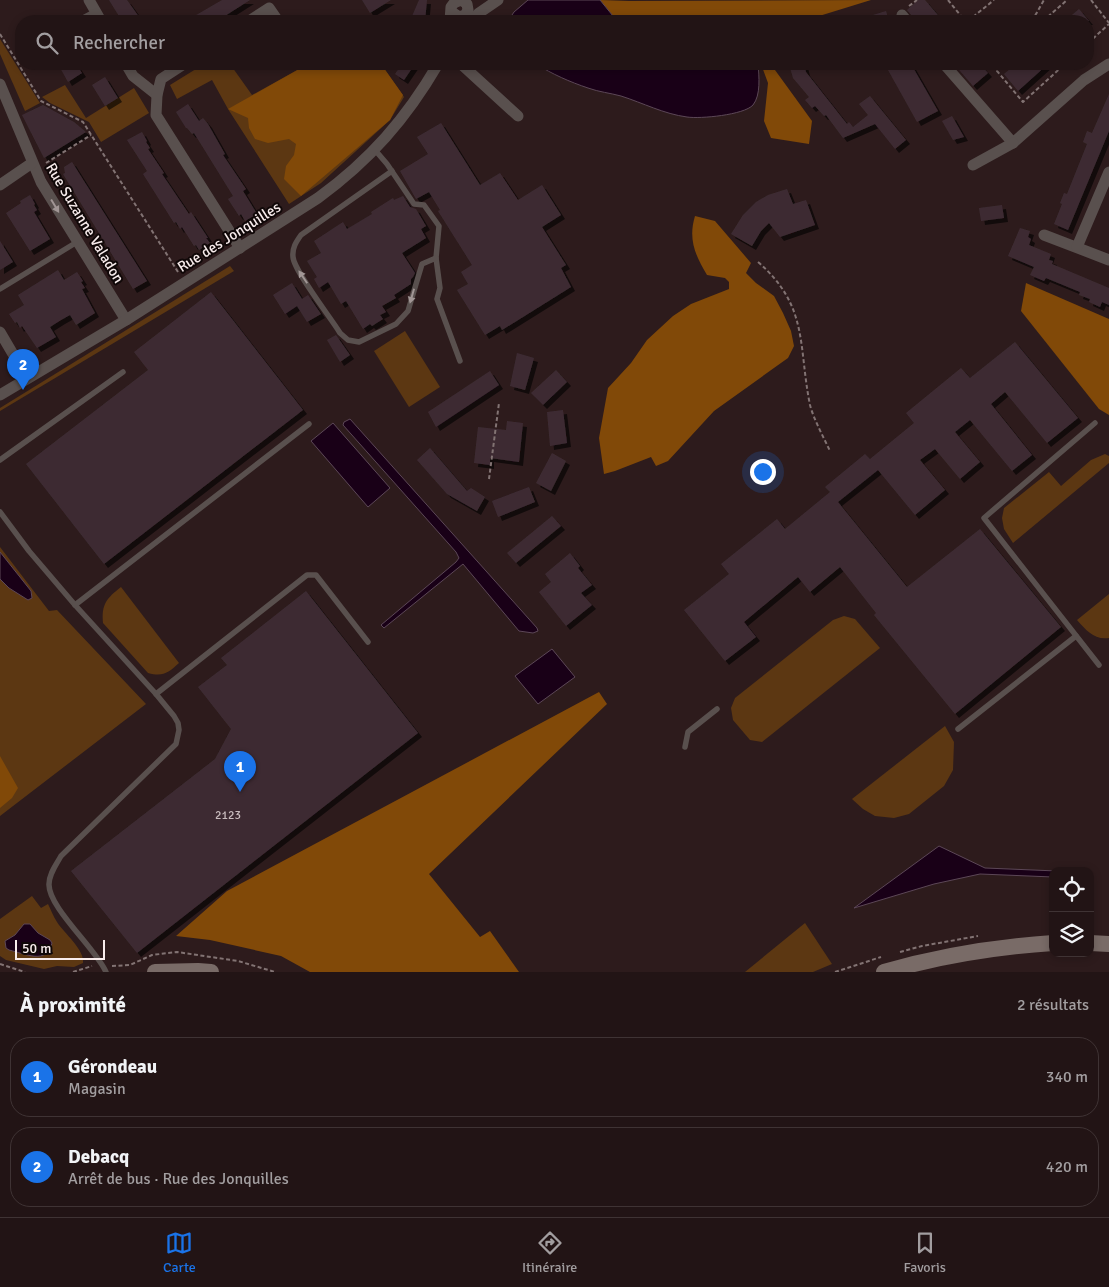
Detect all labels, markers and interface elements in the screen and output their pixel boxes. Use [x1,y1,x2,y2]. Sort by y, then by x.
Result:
search box [15,15,1094,70]
icon: search [33,29,61,57]
text: Rechercher [73,31,165,55]
street label: Rue Suzanne Valadon [42,160,128,286]
street label: Rue des Jonquilles [174,198,284,276]
one-way arrow [50,200,59,213]
one-way arrow [298,270,308,284]
one-way arrow [408,289,416,304]
pin: 2 [7,349,39,390]
your location [750,459,776,485]
pin: 1 [224,751,256,792]
house number: 2123 [215,808,241,823]
map controls [1049,867,1094,957]
button: locate [1049,867,1094,912]
button: layers [1049,912,1094,957]
scale bar [15,937,105,960]
text: 50 m [22,940,51,957]
text: À proximité [20,992,126,1018]
text: 2 résultats [1017,995,1089,1015]
text: Gérondeau [68,1055,157,1079]
text: 1 [33,1067,41,1087]
text: 340 m [1046,1067,1088,1087]
text: Magasin [68,1079,126,1099]
text: Debacq [68,1145,129,1169]
text: 2 [33,1157,41,1177]
text: 420 m [1046,1157,1088,1177]
text: Arrêt de bus · Rue des Jonquilles [68,1169,289,1189]
tab: Carte [163,1229,196,1276]
tab: Itinéraire [522,1229,577,1276]
tab: Favoris [903,1229,946,1276]

